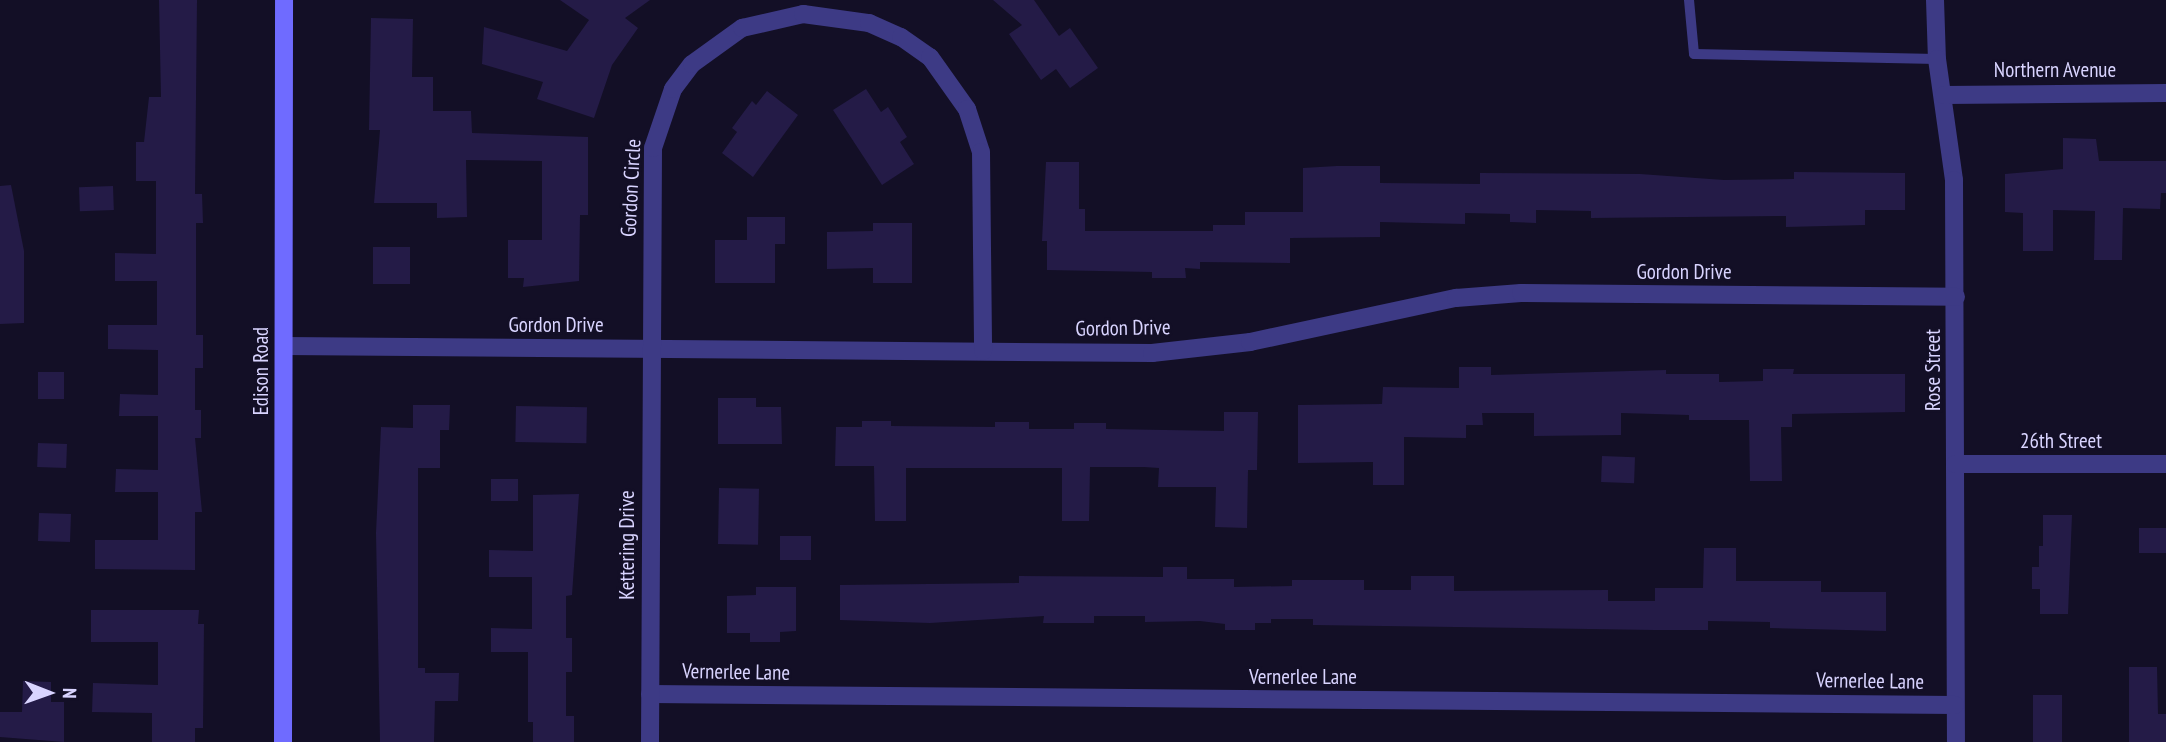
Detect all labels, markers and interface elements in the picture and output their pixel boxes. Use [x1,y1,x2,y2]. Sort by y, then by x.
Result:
street label: Northern Avenue [1994,57,2116,83]
street label: Gordon Circle [616,138,646,238]
street label: Gordon Drive [1636,259,1732,285]
street label: Gordon Drive [508,312,604,338]
street label: Gordon Drive [1075,315,1171,341]
street label: Edison Road [248,327,274,415]
street label: Rose Street [1920,329,1946,411]
street label: 26th Street [2020,428,2102,454]
street label: Kettering Drive [614,490,640,600]
north arrow [14,658,84,728]
street label: Vernerlee Lane [682,658,790,686]
street label: Vernerlee Lane [1249,664,1357,690]
street label: Vernerlee Lane [1816,667,1924,695]
text: N [58,688,82,699]

